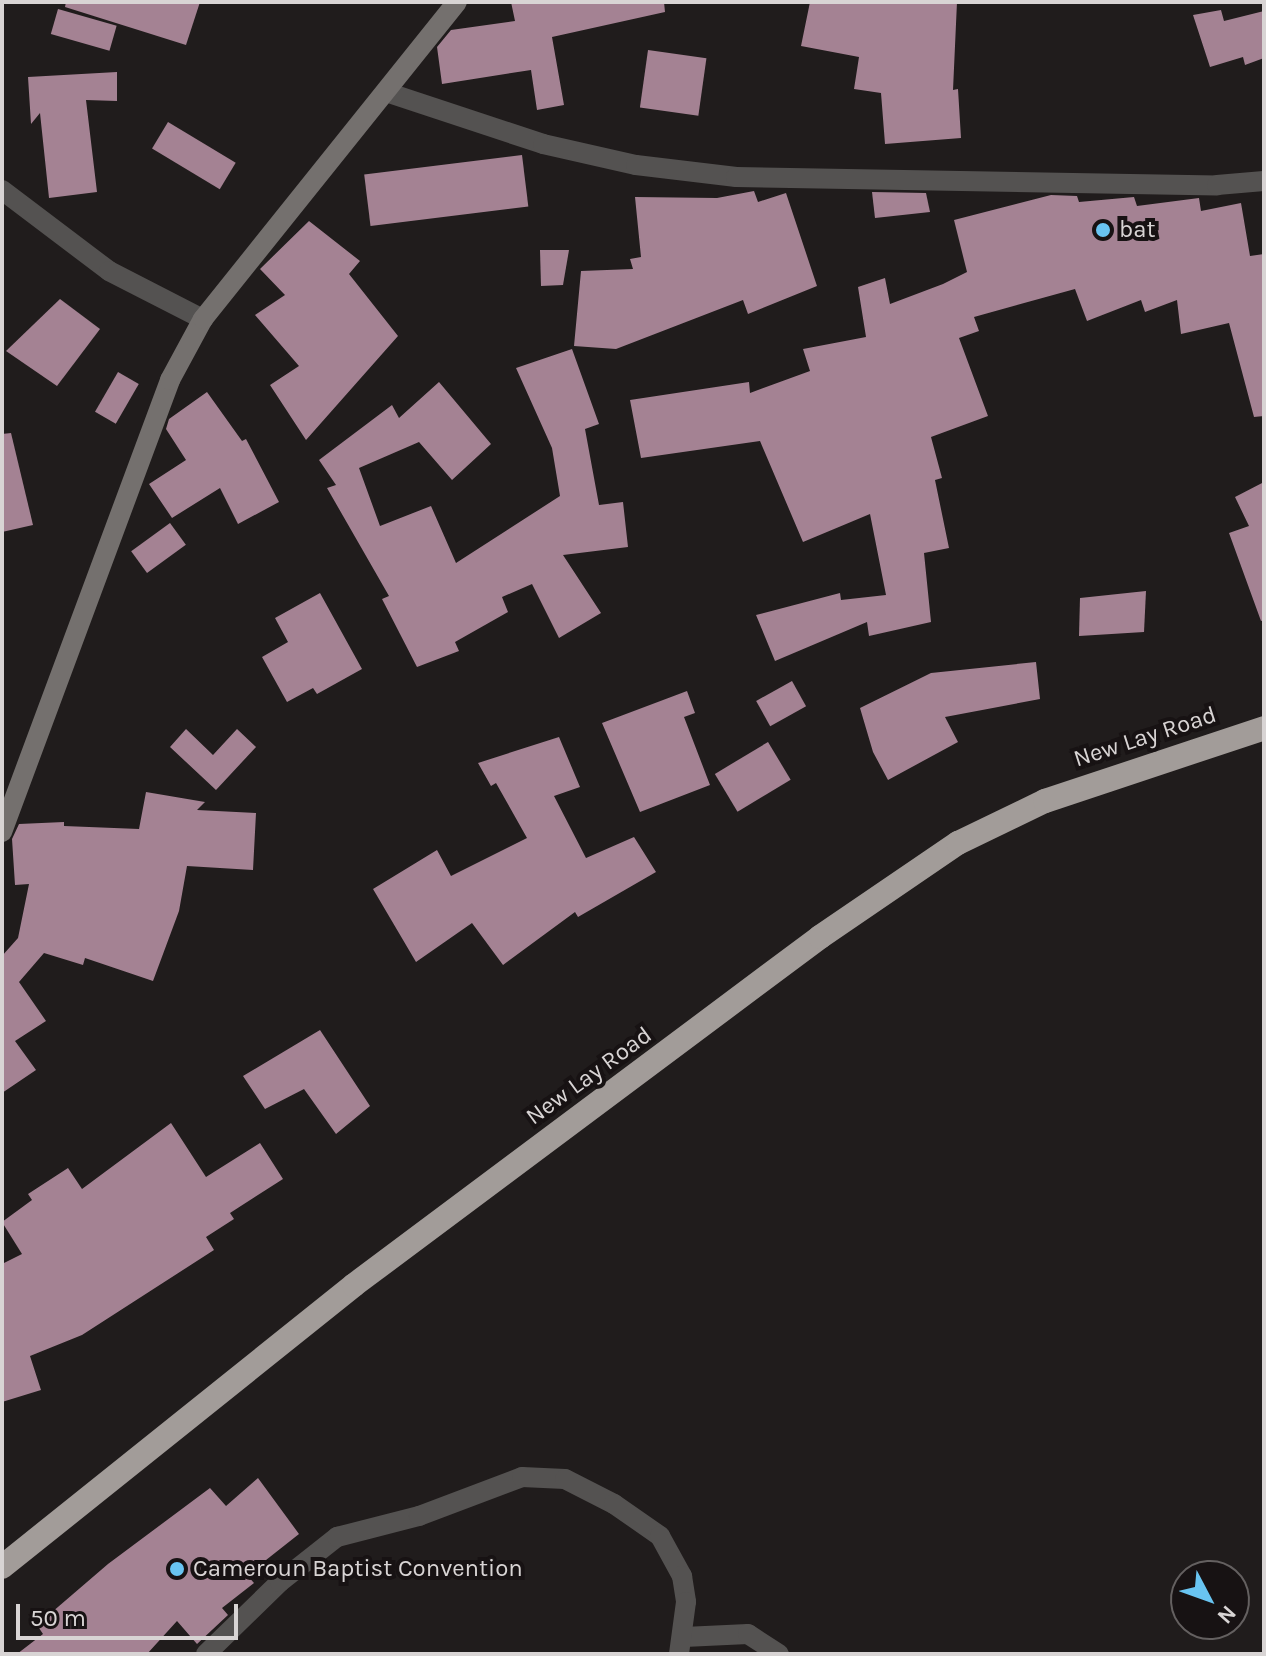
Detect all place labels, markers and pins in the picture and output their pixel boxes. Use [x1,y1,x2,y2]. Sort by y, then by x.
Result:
place label: bat [1119,216,1155,244]
marker: bat [1094,221,1112,239]
place label: Cameroun Baptist Convention [193,1555,523,1583]
marker: Cameroun Baptist Convention [168,1560,186,1578]

